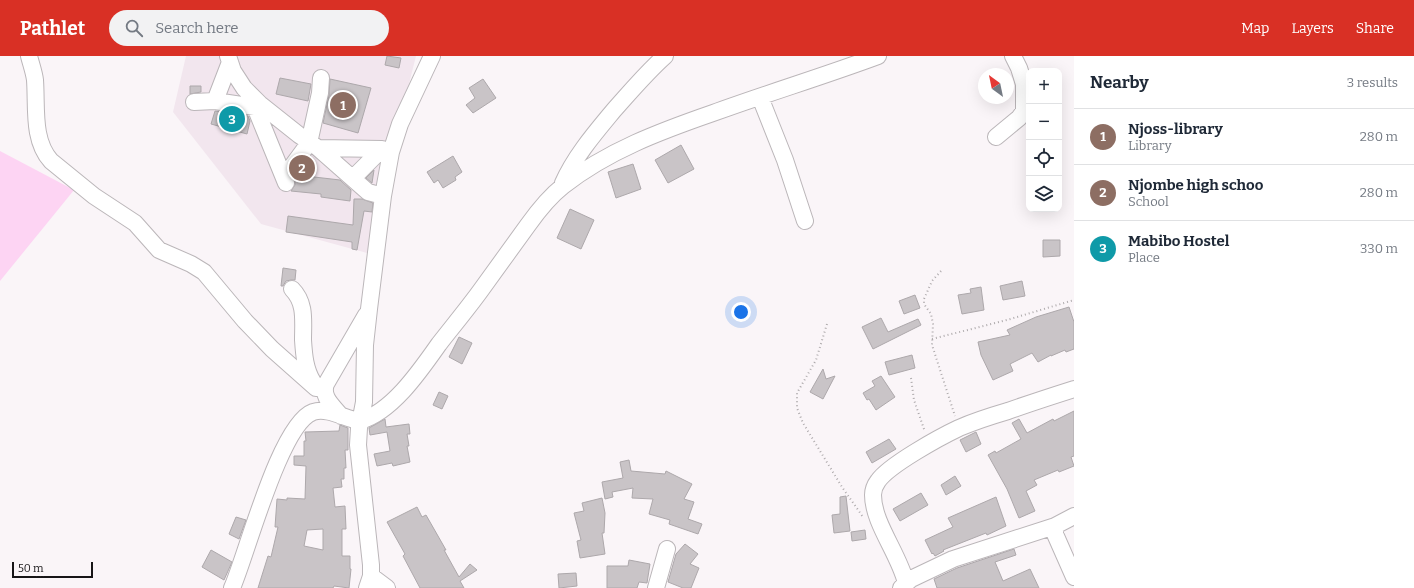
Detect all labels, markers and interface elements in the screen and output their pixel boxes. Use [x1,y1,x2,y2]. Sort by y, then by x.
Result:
search box [109,10,389,46]
text: Pathlet [20,17,85,40]
icon: search [123,17,145,39]
text: Search here [155,19,238,37]
text: Map [1241,20,1269,37]
text: Layers [1291,20,1334,37]
text: Share [1356,20,1394,37]
north arrow [978,68,1014,104]
map controls [1026,68,1062,212]
button: + [1026,68,1062,104]
text: Nearby [1090,72,1149,93]
text: 3 results [1347,75,1398,90]
pin: 1 [330,90,356,120]
pin: 3 [219,104,245,134]
button: − [1026,104,1062,140]
text: Njoss-library [1128,120,1223,138]
text: 1 [1100,129,1106,144]
text: 280 m [1360,129,1398,144]
text: Library [1128,138,1172,153]
button: locate [1026,140,1062,176]
pin: 2 [289,153,315,183]
button: layers [1026,176,1062,212]
text: Njombe high schoo [1128,176,1263,194]
text: 2 [1099,185,1107,200]
text: 280 m [1360,185,1398,200]
text: School [1128,194,1169,209]
text: Mabibo Hostel [1128,232,1229,250]
text: 3 [1099,241,1107,256]
text: 330 m [1360,241,1398,256]
text: Place [1128,250,1160,265]
your location [731,302,751,322]
scale bar [12,560,93,579]
text: 50 m [18,562,44,575]

